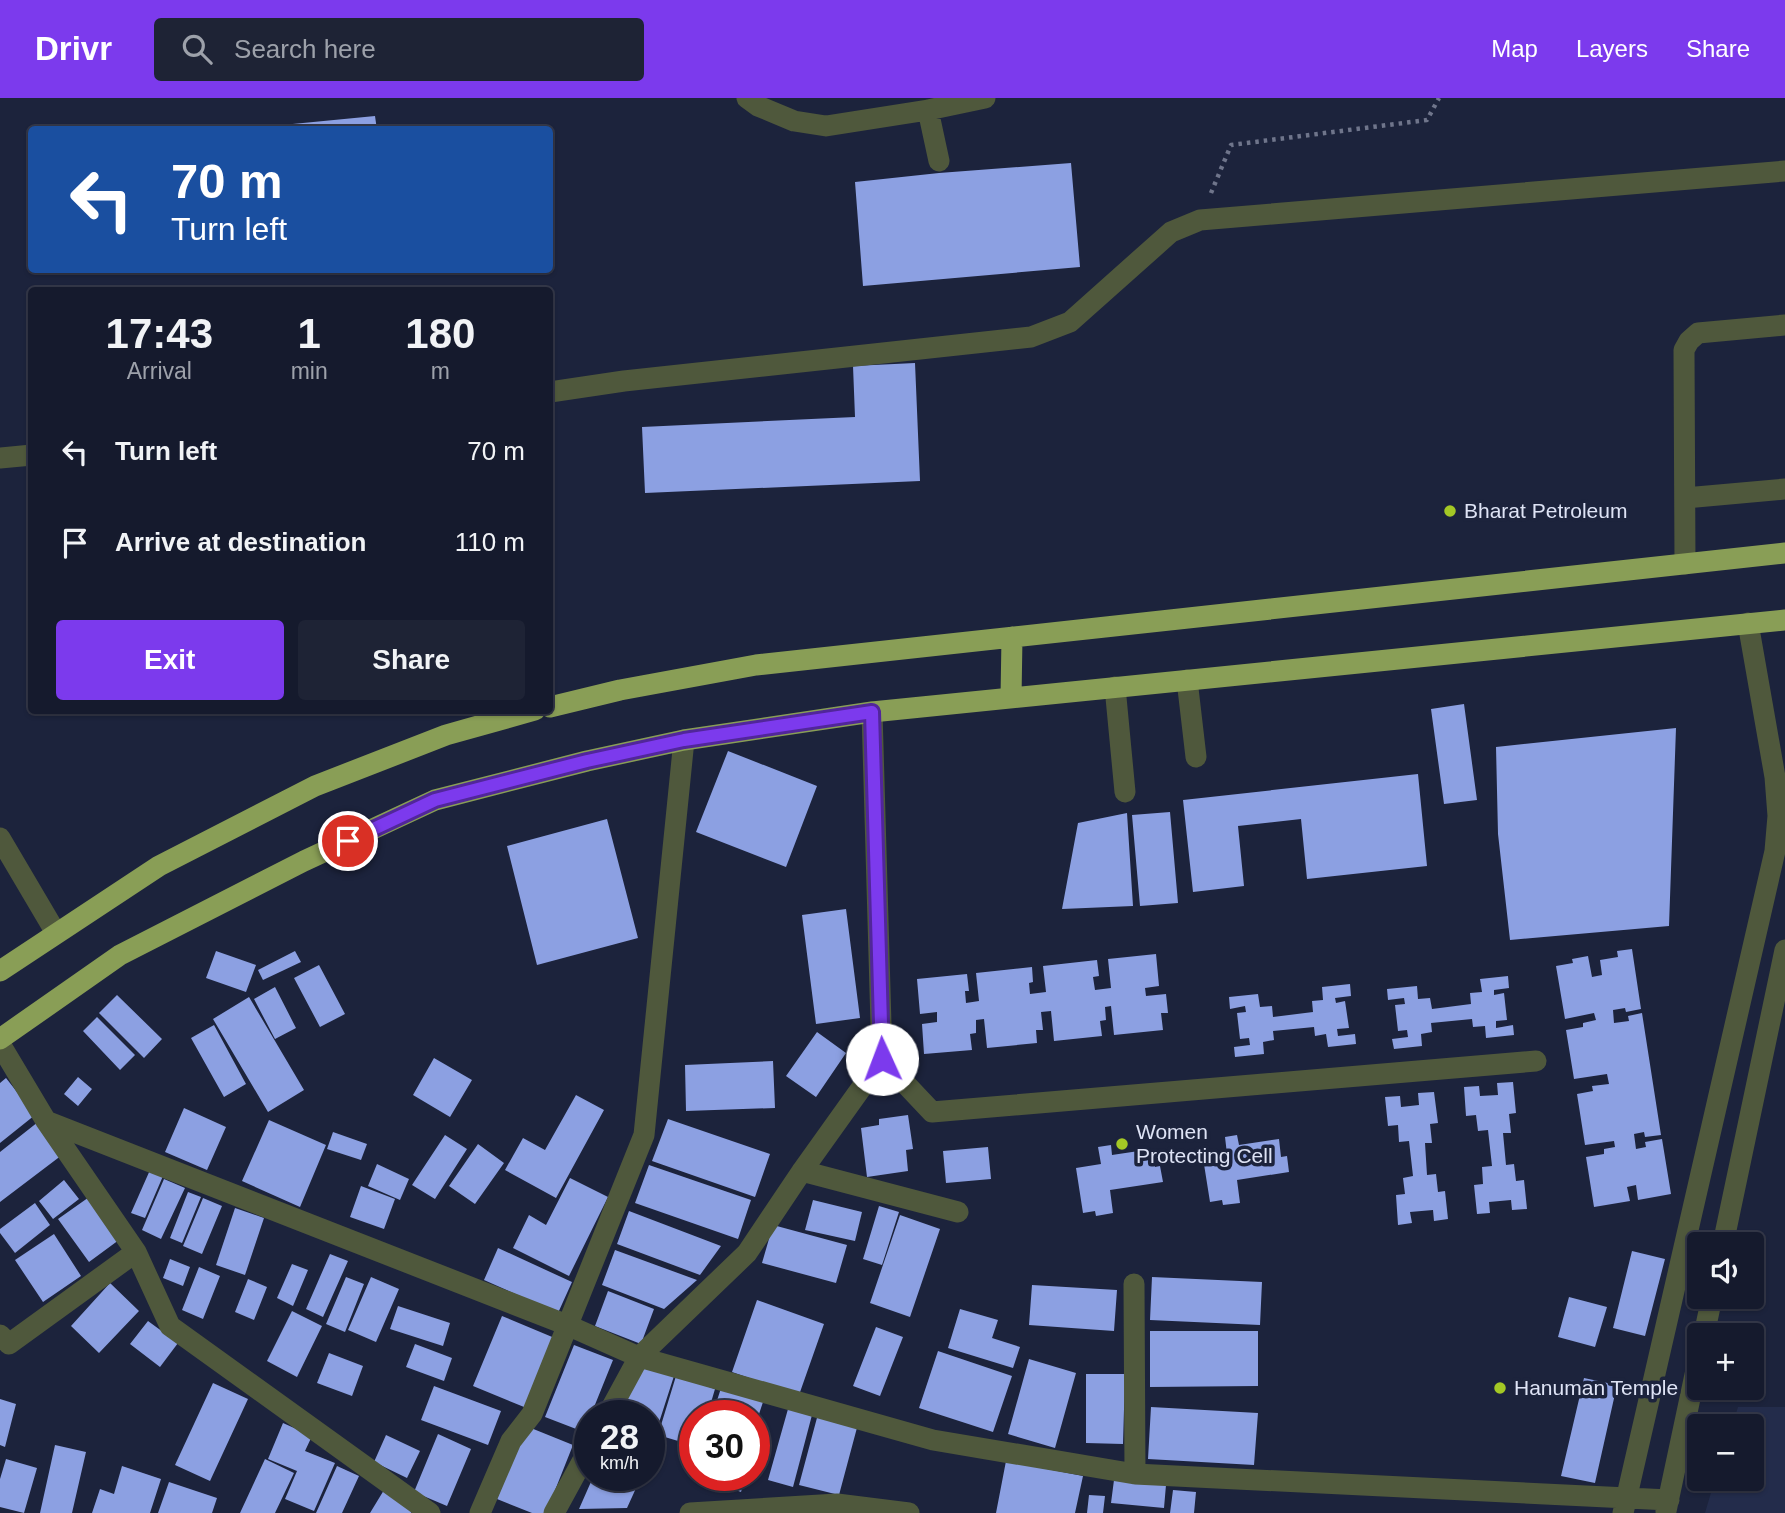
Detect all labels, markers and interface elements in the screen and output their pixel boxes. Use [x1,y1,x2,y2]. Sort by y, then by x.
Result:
search box [154,18,644,81]
text: Drivr [35,30,112,67]
icon: search [178,30,216,68]
text: Search here [234,34,376,64]
text: Map [1491,35,1538,62]
text: Layers [1576,35,1648,62]
text: Share [1686,35,1750,62]
icon: left [56,154,147,245]
text: 70 m [171,154,283,208]
text: Turn left [171,211,287,247]
text: 17:43 [106,310,213,357]
text: 1 [297,310,321,357]
text: 180 [405,310,475,357]
text: Arrival [127,358,192,384]
text: min [291,358,328,384]
text: m [431,358,450,384]
icon: left [56,433,94,471]
text: Turn left [115,436,217,466]
text: 70 m [467,436,525,466]
place label: Bharat Petroleum [1464,499,1627,522]
marker: Bharat Petroleum [1442,503,1458,519]
icon: arrive [56,524,94,562]
text: Arrive at destination [115,527,366,557]
text: 110 m [455,527,525,557]
button: Exit [56,620,284,700]
button: Share [298,620,525,700]
pin [318,811,378,871]
icon: arrive [329,822,367,860]
position arrow [845,1022,919,1096]
place label: Women Protecting Cell [1136,1120,1273,1167]
marker: Women Protecting Cell [1114,1136,1130,1152]
map controls [1687,1232,1764,1491]
button: sound [1687,1232,1764,1309]
button: + [1687,1323,1764,1400]
place label: Hanuman Temple [1514,1376,1678,1399]
marker: Hanuman Temple [1492,1380,1508,1396]
speed limit sign: 30 [679,1400,770,1491]
button: − [1687,1414,1764,1491]
text: 28 [600,1417,639,1456]
text: km/h [600,1453,639,1473]

